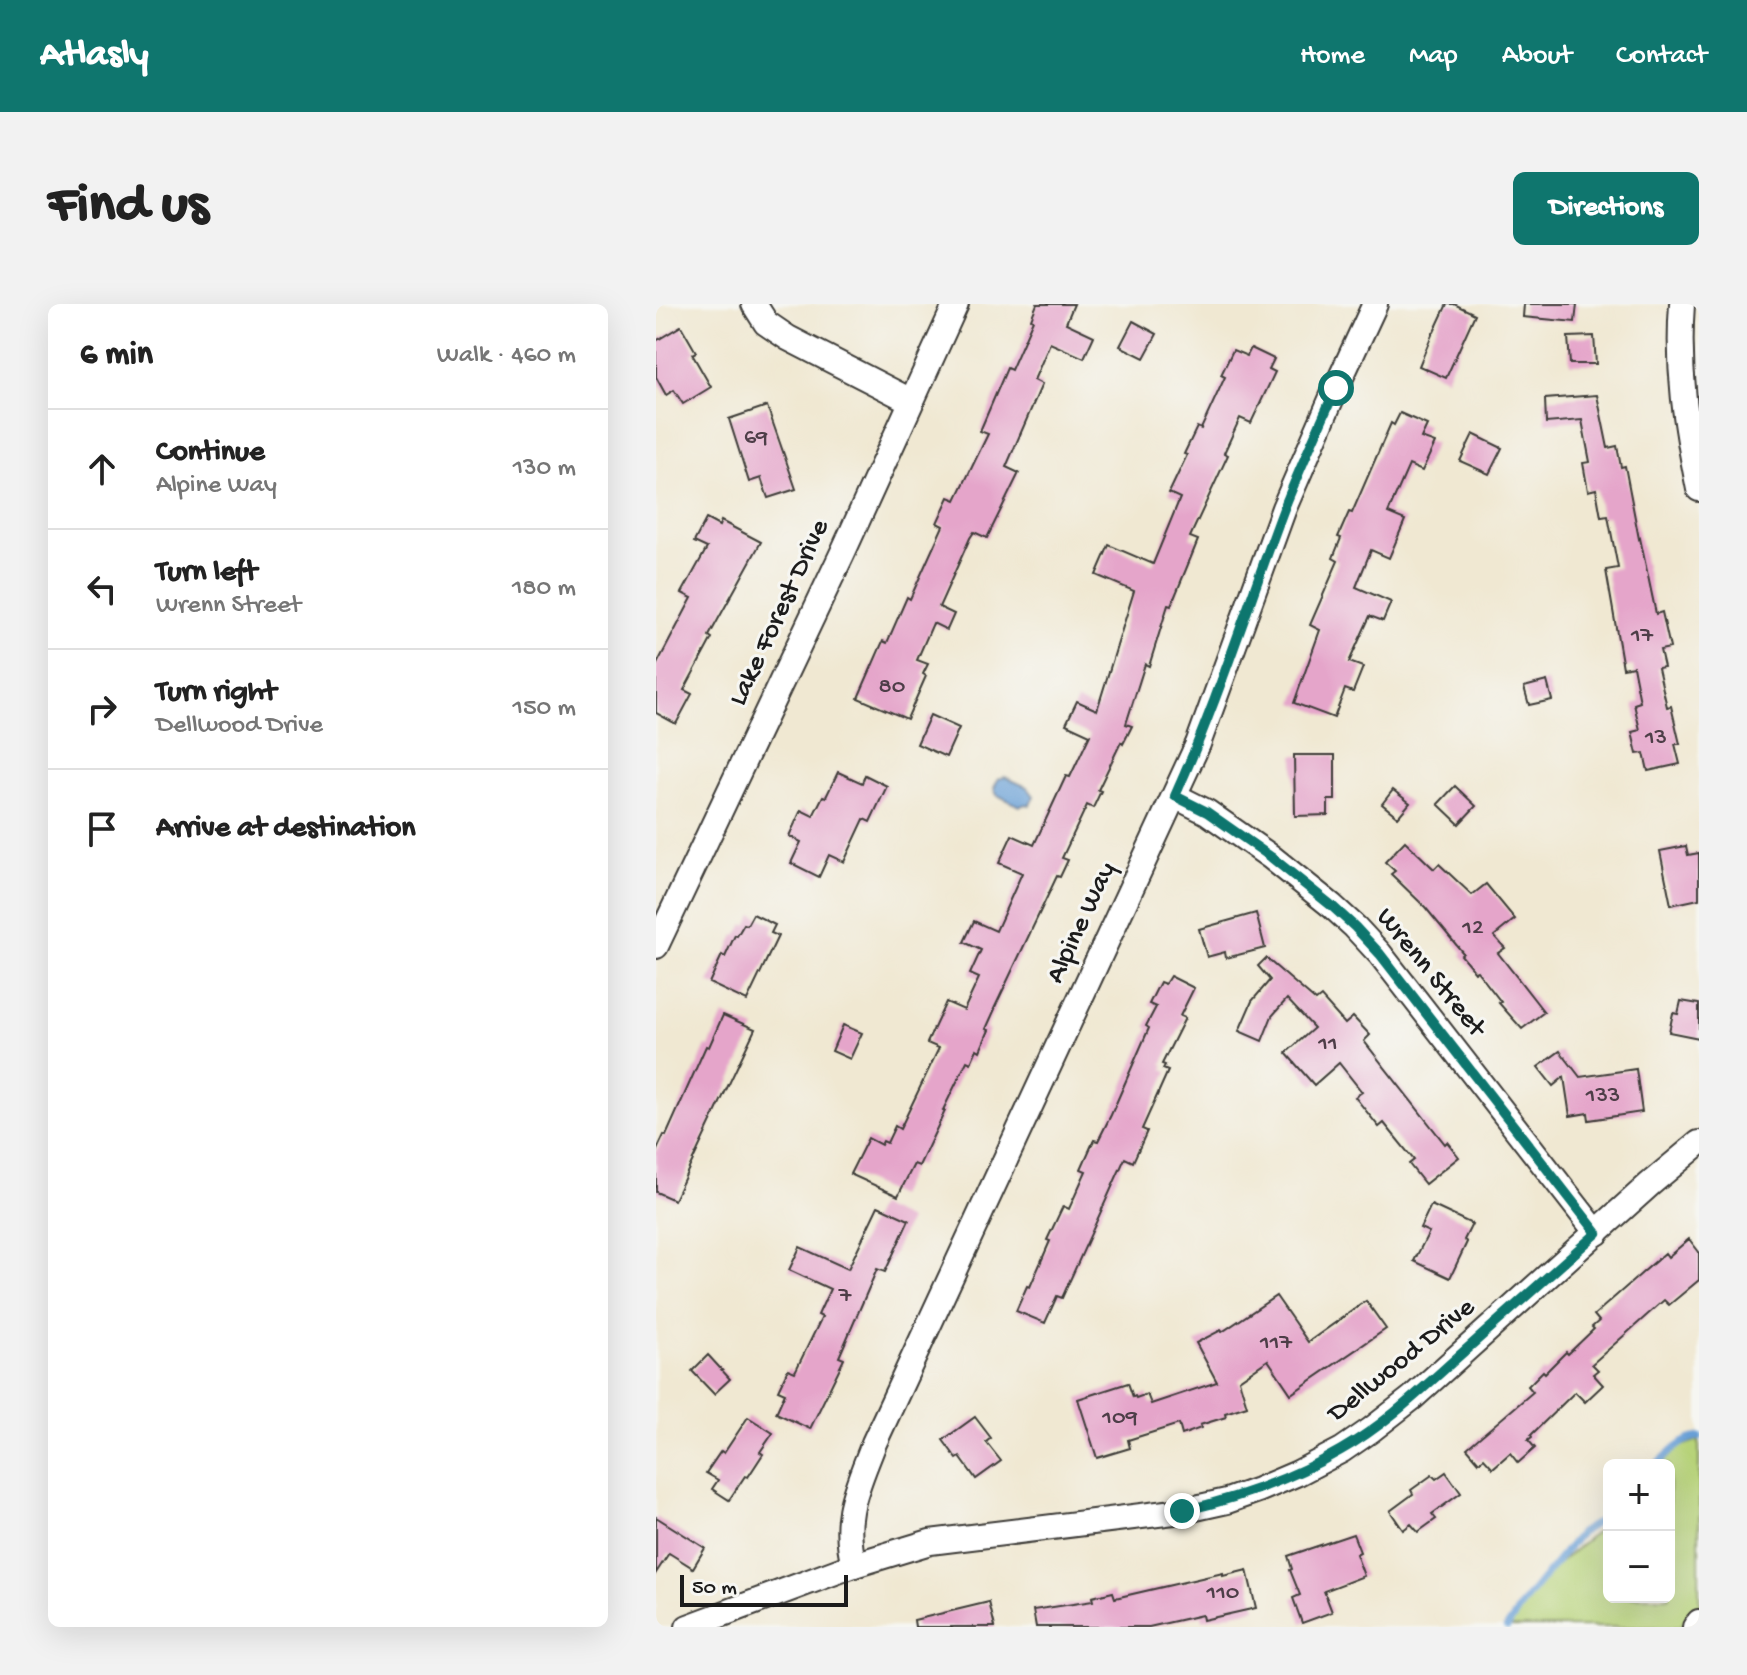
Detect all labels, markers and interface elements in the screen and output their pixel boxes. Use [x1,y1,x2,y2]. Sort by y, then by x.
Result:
text: Atlasly [40,34,148,78]
text: Home [1300,40,1365,73]
text: Map [1409,40,1458,73]
text: About [1502,40,1572,73]
text: Contact [1616,40,1707,73]
button: Directions [1513,172,1699,245]
text: Find us [48,175,208,241]
text: 6 min [80,336,153,376]
text: Walk · 460 m [437,341,576,372]
route start [1318,370,1354,406]
house number: 69 [744,424,768,453]
text: Continue [156,436,265,471]
icon: ahead [80,447,124,491]
text: 130 m [513,454,576,485]
text: Alpine Way [156,471,277,502]
street label: Lake Forest Drive [722,514,838,712]
text: Turn left [156,556,257,591]
icon: left [80,567,124,611]
text: 180 m [512,574,576,605]
text: Wrenn Street [156,591,301,622]
house number: 17 [1630,622,1654,651]
house number: 80 [879,673,905,702]
text: Turn right [156,676,276,711]
icon: right [80,687,124,731]
text: 150 m [512,694,576,725]
text: Dellwood Drive [156,711,323,742]
house number: 13 [1644,724,1667,753]
icon: arrive [80,807,124,851]
text: Arrive at destination [156,812,416,847]
street label: Alpine Way [1040,857,1125,989]
street label: Wrenn Street [1368,902,1494,1046]
house number: 12 [1461,914,1484,943]
house number: 11 [1317,1030,1338,1059]
house number: 133 [1585,1082,1620,1111]
house number: 7 [838,1282,852,1311]
street label: Dellwood Drive [1320,1291,1483,1432]
house number: 117 [1259,1329,1292,1358]
house number: 109 [1101,1404,1138,1433]
map controls [1603,1459,1675,1603]
button: + [1603,1459,1675,1531]
route end [1164,1493,1200,1529]
button: − [1603,1531,1675,1603]
scale bar [680,1571,848,1607]
text: 50 m [692,1576,737,1602]
house number: 110 [1205,1579,1240,1608]

